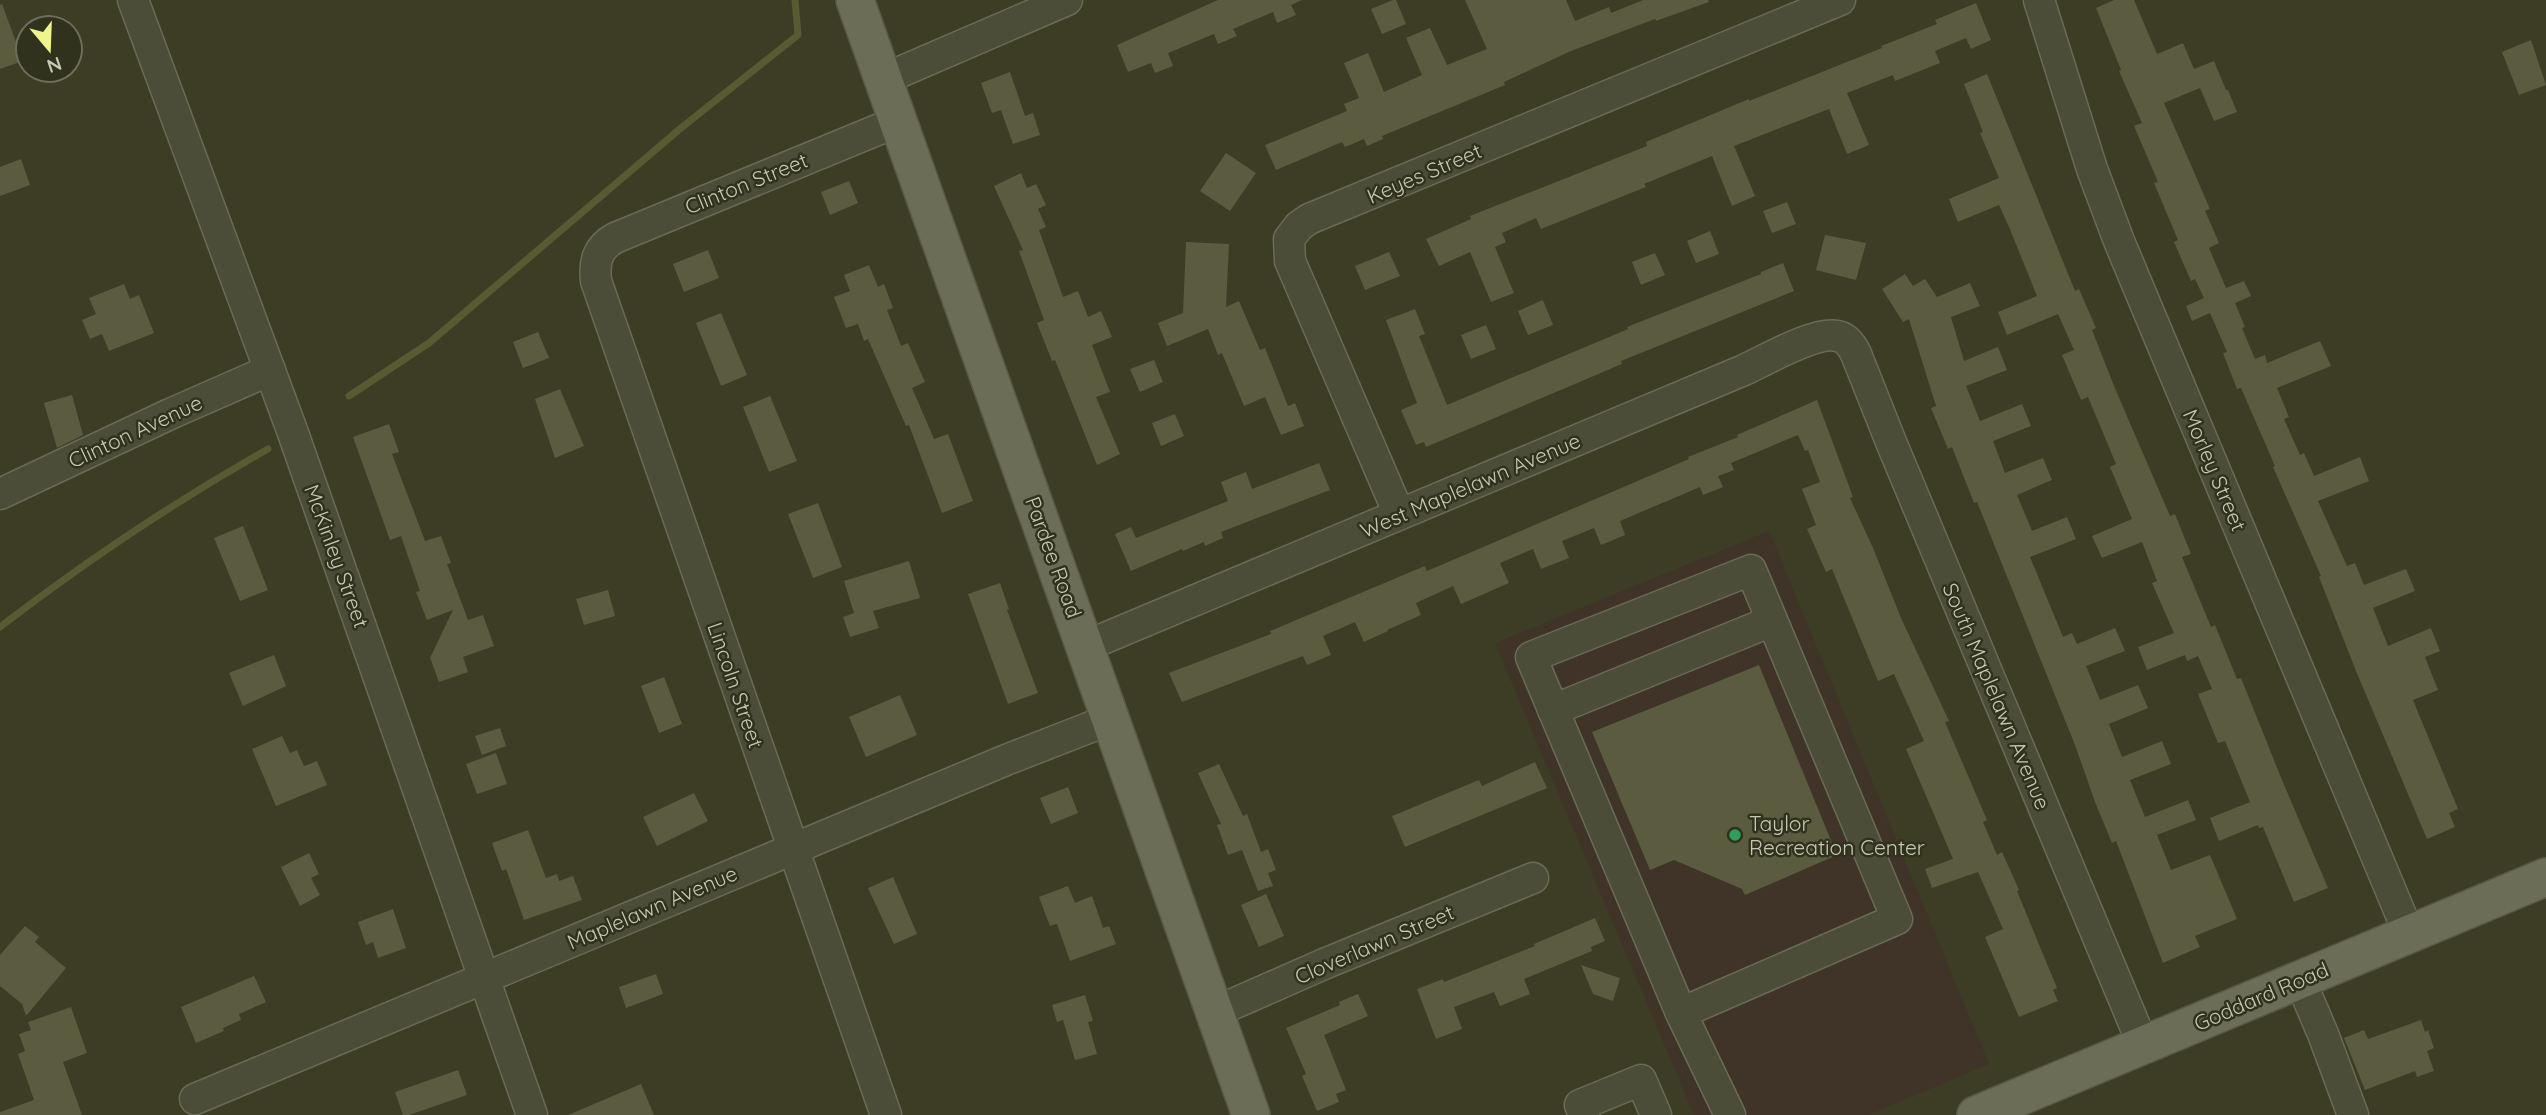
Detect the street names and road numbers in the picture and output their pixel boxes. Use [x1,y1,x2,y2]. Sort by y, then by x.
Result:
street label: Keyes Street [1363,137,1485,209]
street label: Clinton Street [681,147,811,219]
street label: Clinton Avenue [64,389,206,473]
street label: Morley Street [2178,405,2252,535]
street label: West Maplelawn Avenue [1356,427,1584,543]
street label: McKinley Street [299,481,375,631]
street label: Pardee Road [1020,493,1088,621]
street label: South Maplelawn Avenue [1937,579,2057,813]
street label: Lincoln Street [702,619,770,751]
street label: Maplelawn Avenue [563,859,741,955]
street label: Cloverlawn Street [1291,899,1457,989]
street label: Goddard Road [2190,956,2332,1036]

